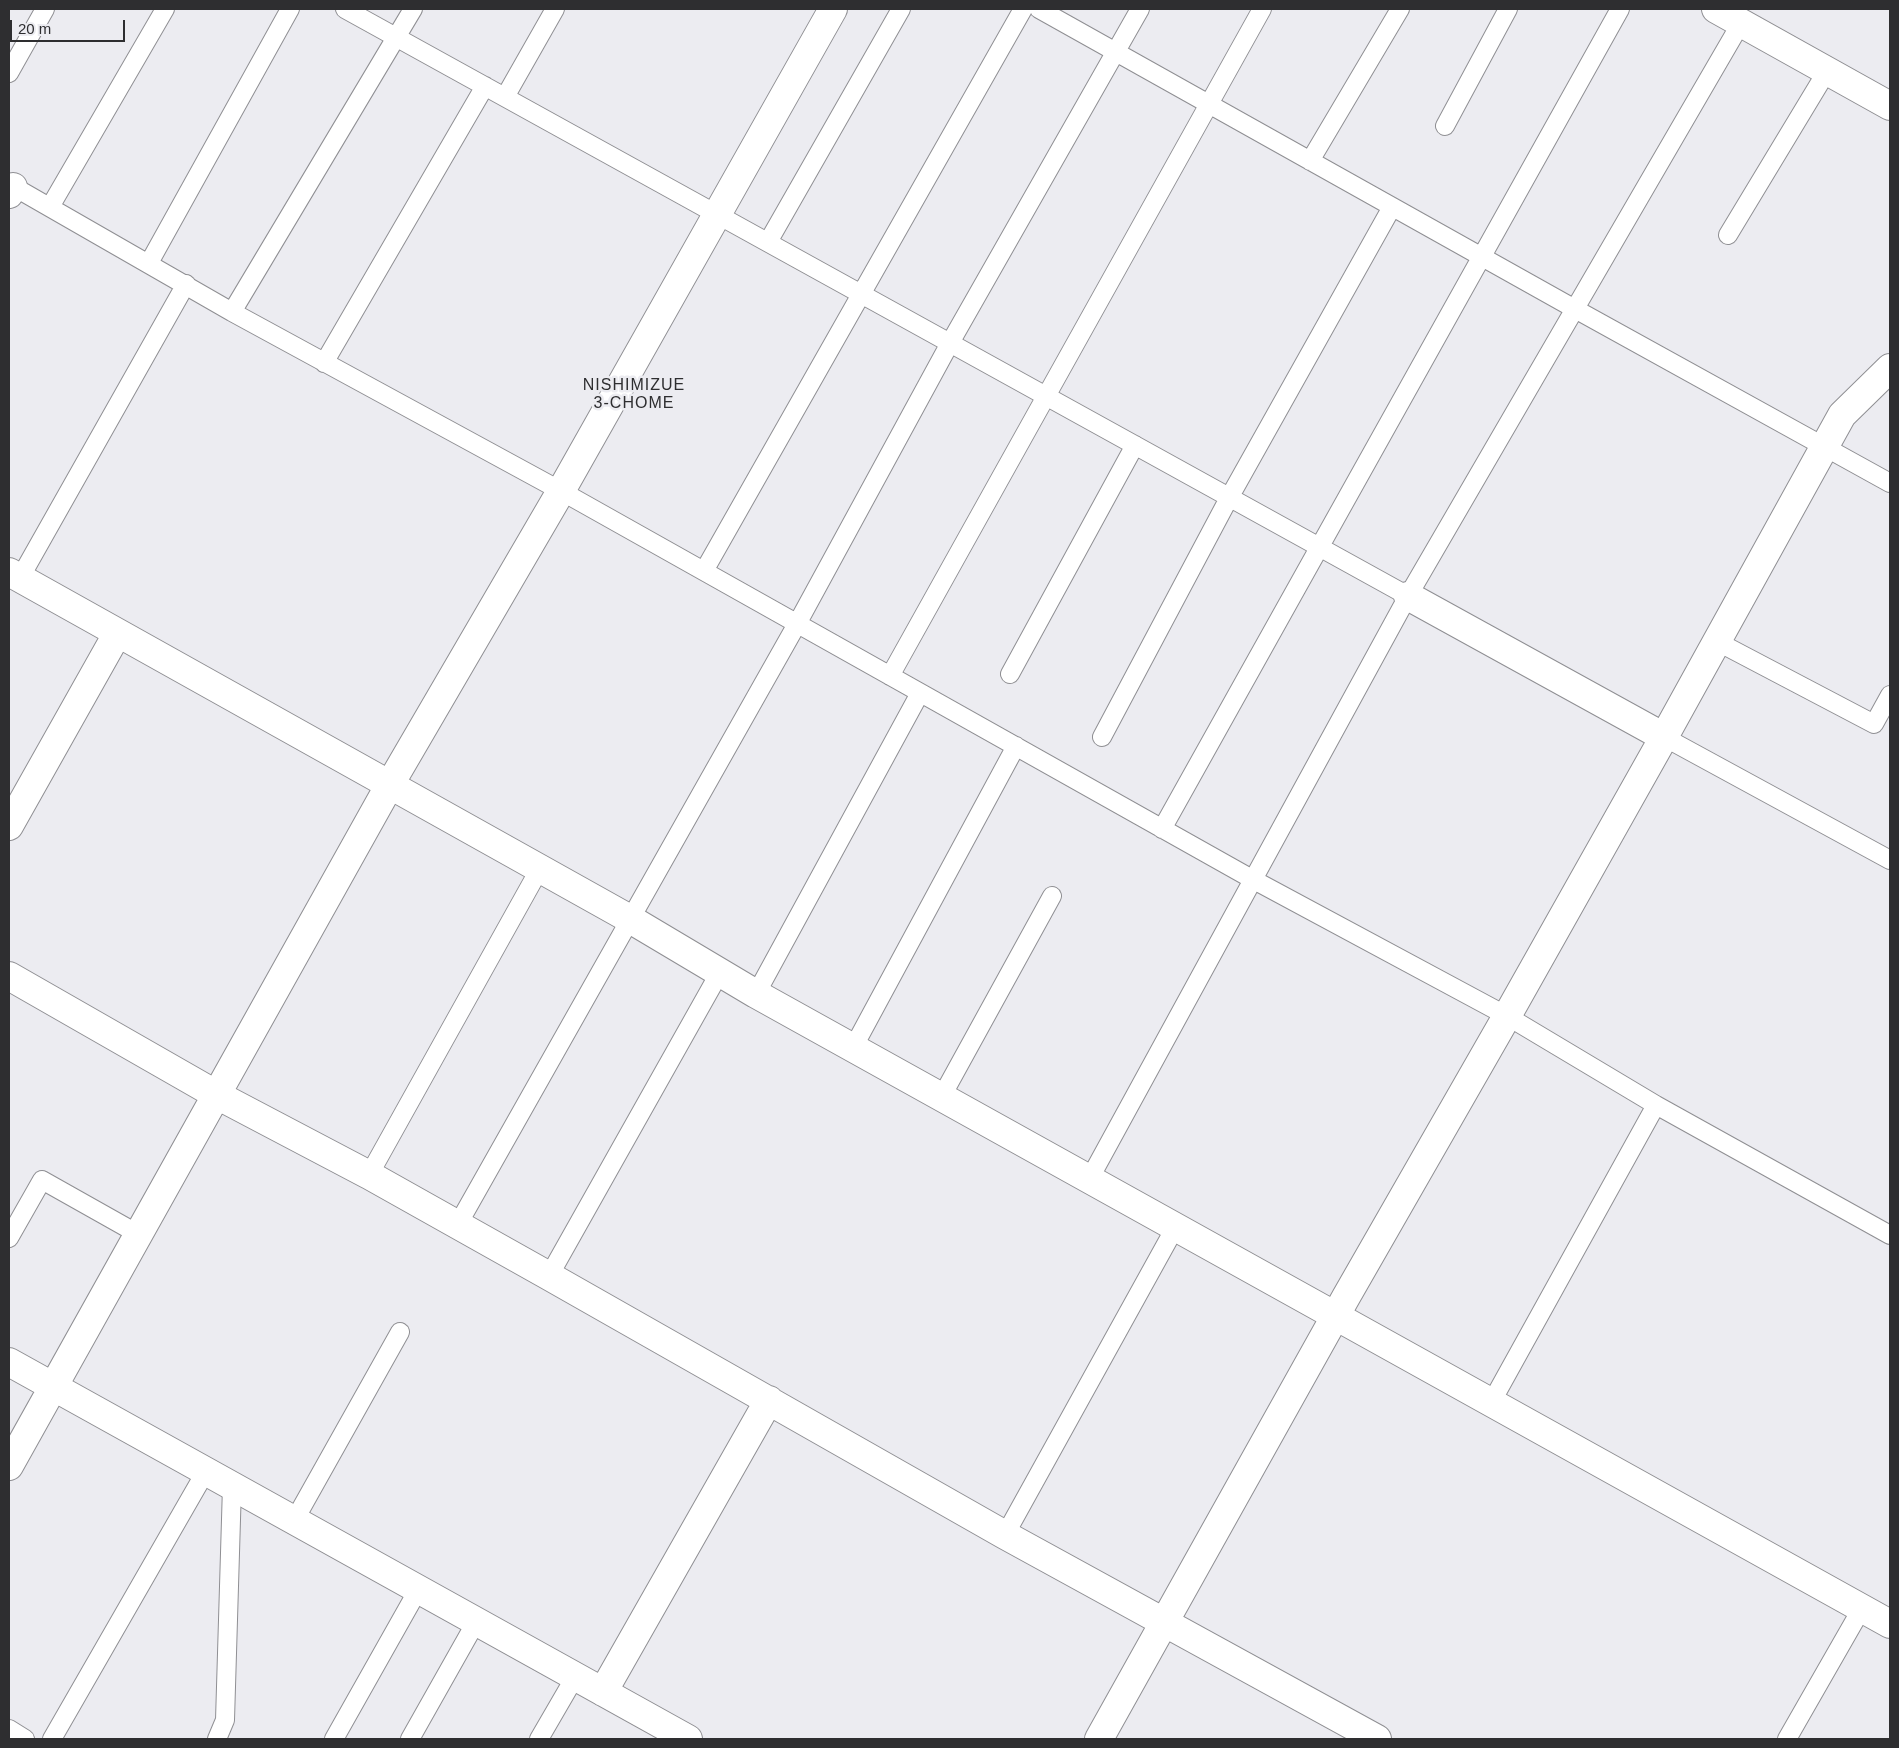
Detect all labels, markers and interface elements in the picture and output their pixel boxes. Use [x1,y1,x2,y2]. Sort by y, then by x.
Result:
scale bar [12,10,128,42]
text: 20 m [18,20,51,37]
district label: NISHIMIZUE 3-CHOME [582,376,686,414]

